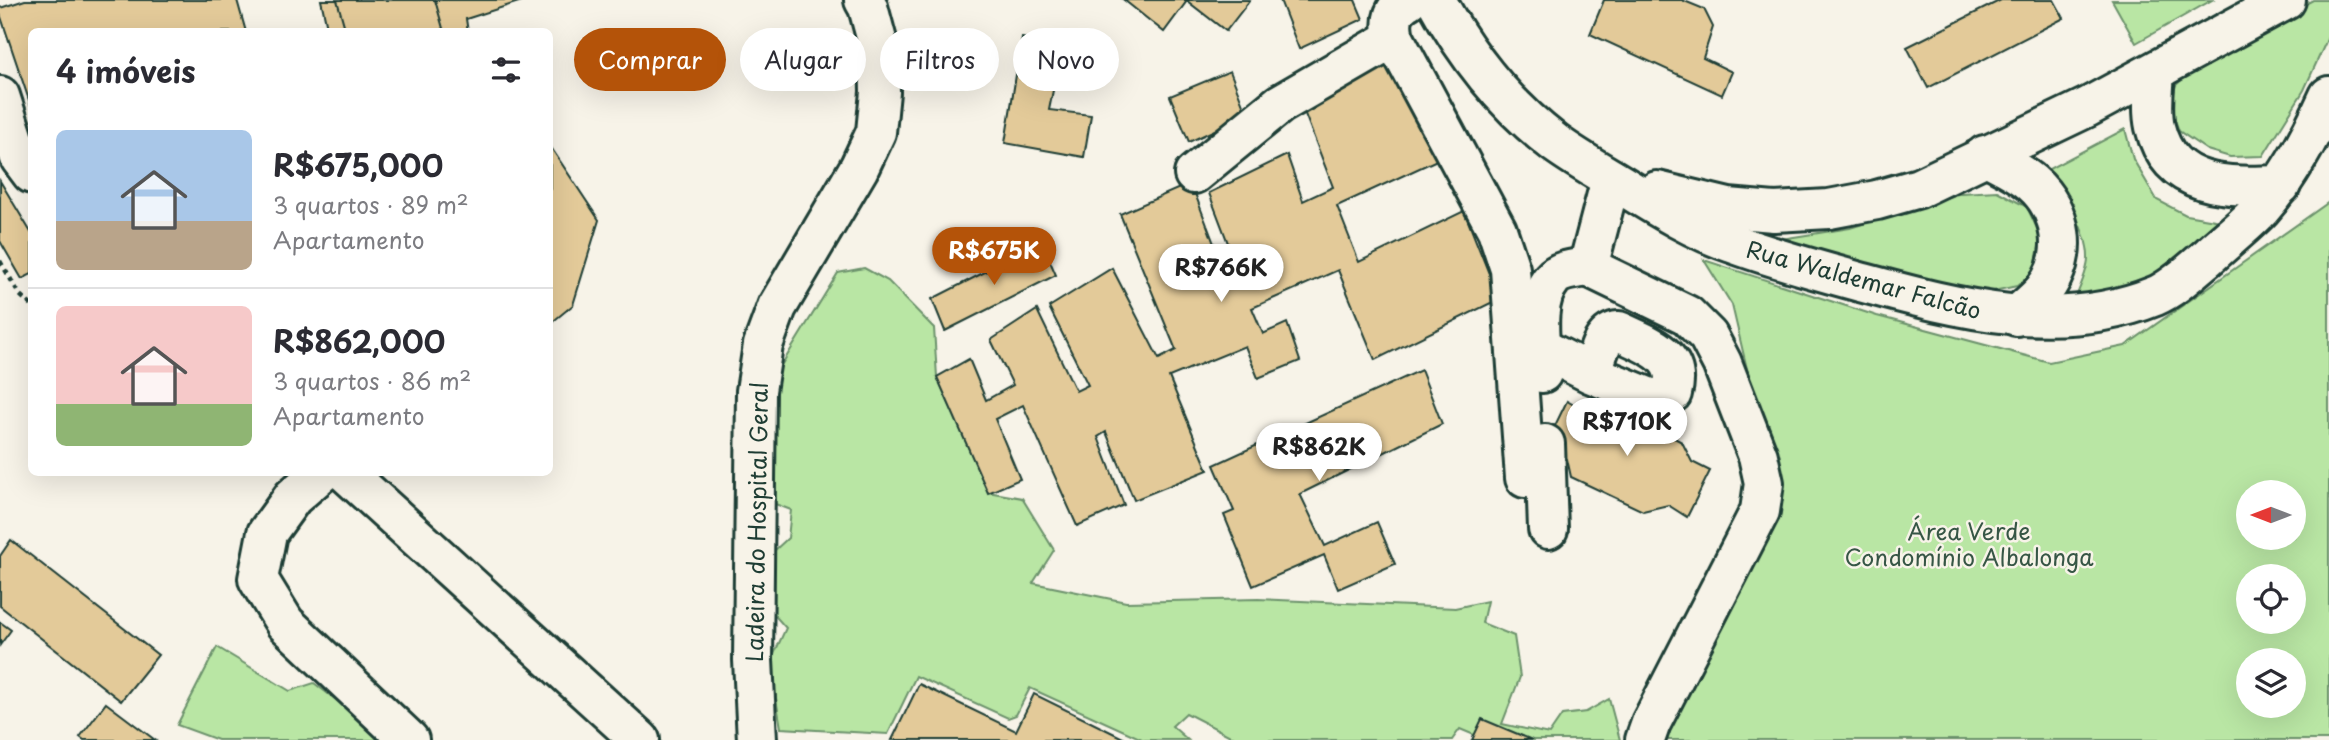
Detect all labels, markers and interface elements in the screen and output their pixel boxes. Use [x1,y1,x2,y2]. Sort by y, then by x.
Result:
chip: Comprar [574,28,726,91]
chip: Alugar [740,28,866,91]
chip: Filtros [880,28,999,91]
chip: Novo [1013,28,1119,91]
text: 4 imóveis [56,48,195,93]
icon: filters [487,51,525,89]
text: R$675,000 [273,142,443,187]
icon: home [112,158,196,242]
text: 3 quartos · 89 m² [273,187,469,222]
text: Apartamento [273,222,425,257]
pin: R$675K [937,228,1051,287]
street label: Rua Waldemar Falcão [1743,231,1985,327]
text: R$675K [948,232,1040,267]
pin: R$766K [1164,244,1278,304]
text: R$766K [1175,249,1267,284]
text: R$862,000 [273,318,445,363]
icon: home [112,334,196,418]
text: 3 quartos · 86 m² [273,363,471,398]
street label: Ladeira do Hospital Geral [736,382,776,662]
text: Apartamento [273,398,425,433]
pin: R$710K [1570,398,1684,458]
text: R$710K [1582,403,1672,438]
pin: R$862K [1262,424,1376,483]
text: R$862K [1272,428,1366,463]
north arrow [2236,480,2306,550]
map controls [2236,480,2306,718]
park label: Área Verde Condomínio Albalonga [1845,513,2094,574]
button: locate [2236,564,2306,634]
button: layers [2236,648,2306,718]

